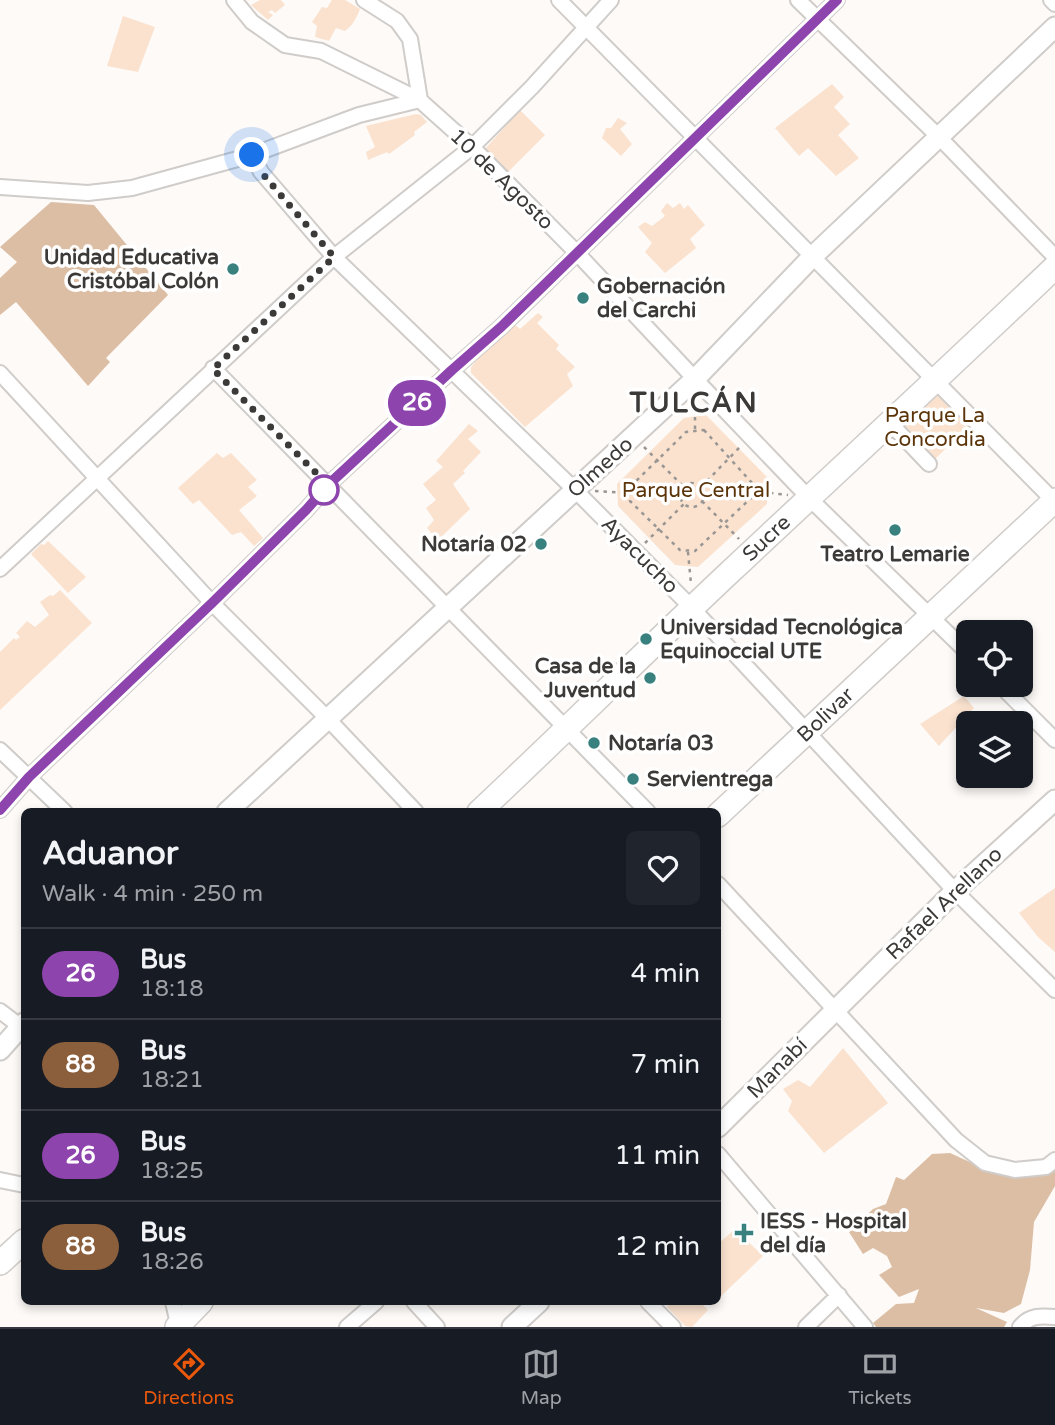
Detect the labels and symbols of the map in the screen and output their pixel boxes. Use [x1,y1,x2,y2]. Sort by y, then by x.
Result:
street label: 10 de Agosto [445,124,559,235]
your location [234,137,269,172]
place label: Unidad Educativa Cristóbal Colón [44,245,219,294]
marker: Unidad Educativa Cristóbal Colón [225,261,241,277]
place label: Gobernación del Carchi [597,274,725,323]
marker: Gobernación del Carchi [575,290,591,306]
line badge: 26 [386,380,448,426]
district label: TULCÁN [628,385,759,420]
park label: Parque La Concordia [884,403,986,452]
street label: Olmedo [563,432,638,503]
unlabelled marker [309,475,339,505]
park label: Parque Central [622,478,770,503]
street label: Sucre [737,510,796,567]
street label: Ayacucho [596,512,683,599]
marker: Teatro Lemarie [887,522,903,538]
place label: Notaría 02 [421,532,527,557]
marker: Notaría 02 [533,536,549,552]
place label: Teatro Lemarie [819,542,970,567]
place label: Universidad Tecnológica Equinoccial UTE [660,615,903,664]
marker: Universidad Tecnológica Equinoccial UTE [638,631,654,647]
place label: Casa de la Juventud [535,654,636,703]
marker: Casa de la Juventud [642,670,658,686]
street label: Bolivar [792,682,859,748]
place label: Notaría 03 [608,731,714,756]
marker: Notaría 03 [586,735,602,751]
place label: Servientrega [647,767,773,792]
marker: Servientrega [625,771,641,787]
street label: Rafael Arellano [881,842,1008,965]
street label: Manabí [742,1033,813,1104]
place label: IESS - Hospital del día [760,1209,907,1258]
marker: IESS - Hospital del día [734,1223,754,1243]

